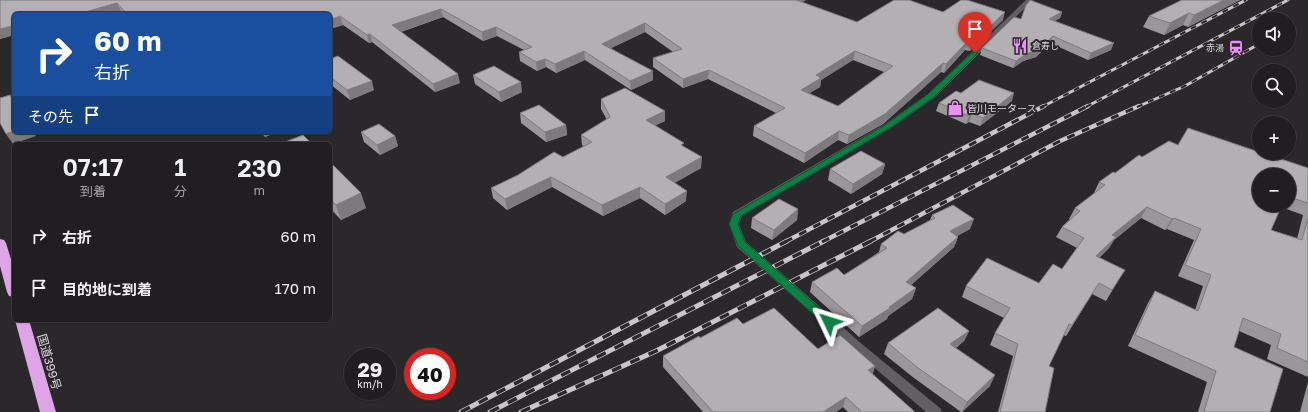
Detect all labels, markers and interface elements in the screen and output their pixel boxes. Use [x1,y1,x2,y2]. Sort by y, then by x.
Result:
pin [958,12,992,53]
map controls [1252,12,1296,212]
button: sound [1252,12,1296,56]
icon: arrive [964,18,986,40]
text: 60 m [94,24,161,57]
icon: right [28,28,80,80]
restaurant icon: 倉寿し [1011,37,1029,55]
station icon: 赤湯 [1227,39,1245,57]
place label: 倉寿し [1032,40,1059,51]
place label: 赤湯 [1206,42,1224,53]
text: 右折 [94,61,130,83]
button: search [1252,64,1296,108]
shop icon: 皆川モータース [946,99,964,117]
place label: 皆川モータース [967,102,1037,114]
icon: arrive [81,104,103,126]
text: その先 [28,107,73,125]
button: + [1252,116,1296,160]
text: 07:17 [62,152,123,181]
text: 1 [174,152,186,181]
text: 230 [237,153,281,182]
button: − [1252,168,1296,212]
text: m [254,182,265,198]
text: 到着 [80,183,106,199]
text: 分 [174,183,187,199]
icon: right [28,225,50,247]
text: 60 m [281,227,316,245]
text: 右折 [62,228,92,246]
icon: arrive [28,277,50,299]
text: 170 m [274,279,316,297]
text: 目的地に到着 [62,280,152,298]
position arrow [808,301,850,343]
street label: 国道399号 [34,332,65,392]
speed limit sign: 40 [404,348,456,400]
text: 29 [358,357,382,381]
text: km/h [357,378,383,390]

